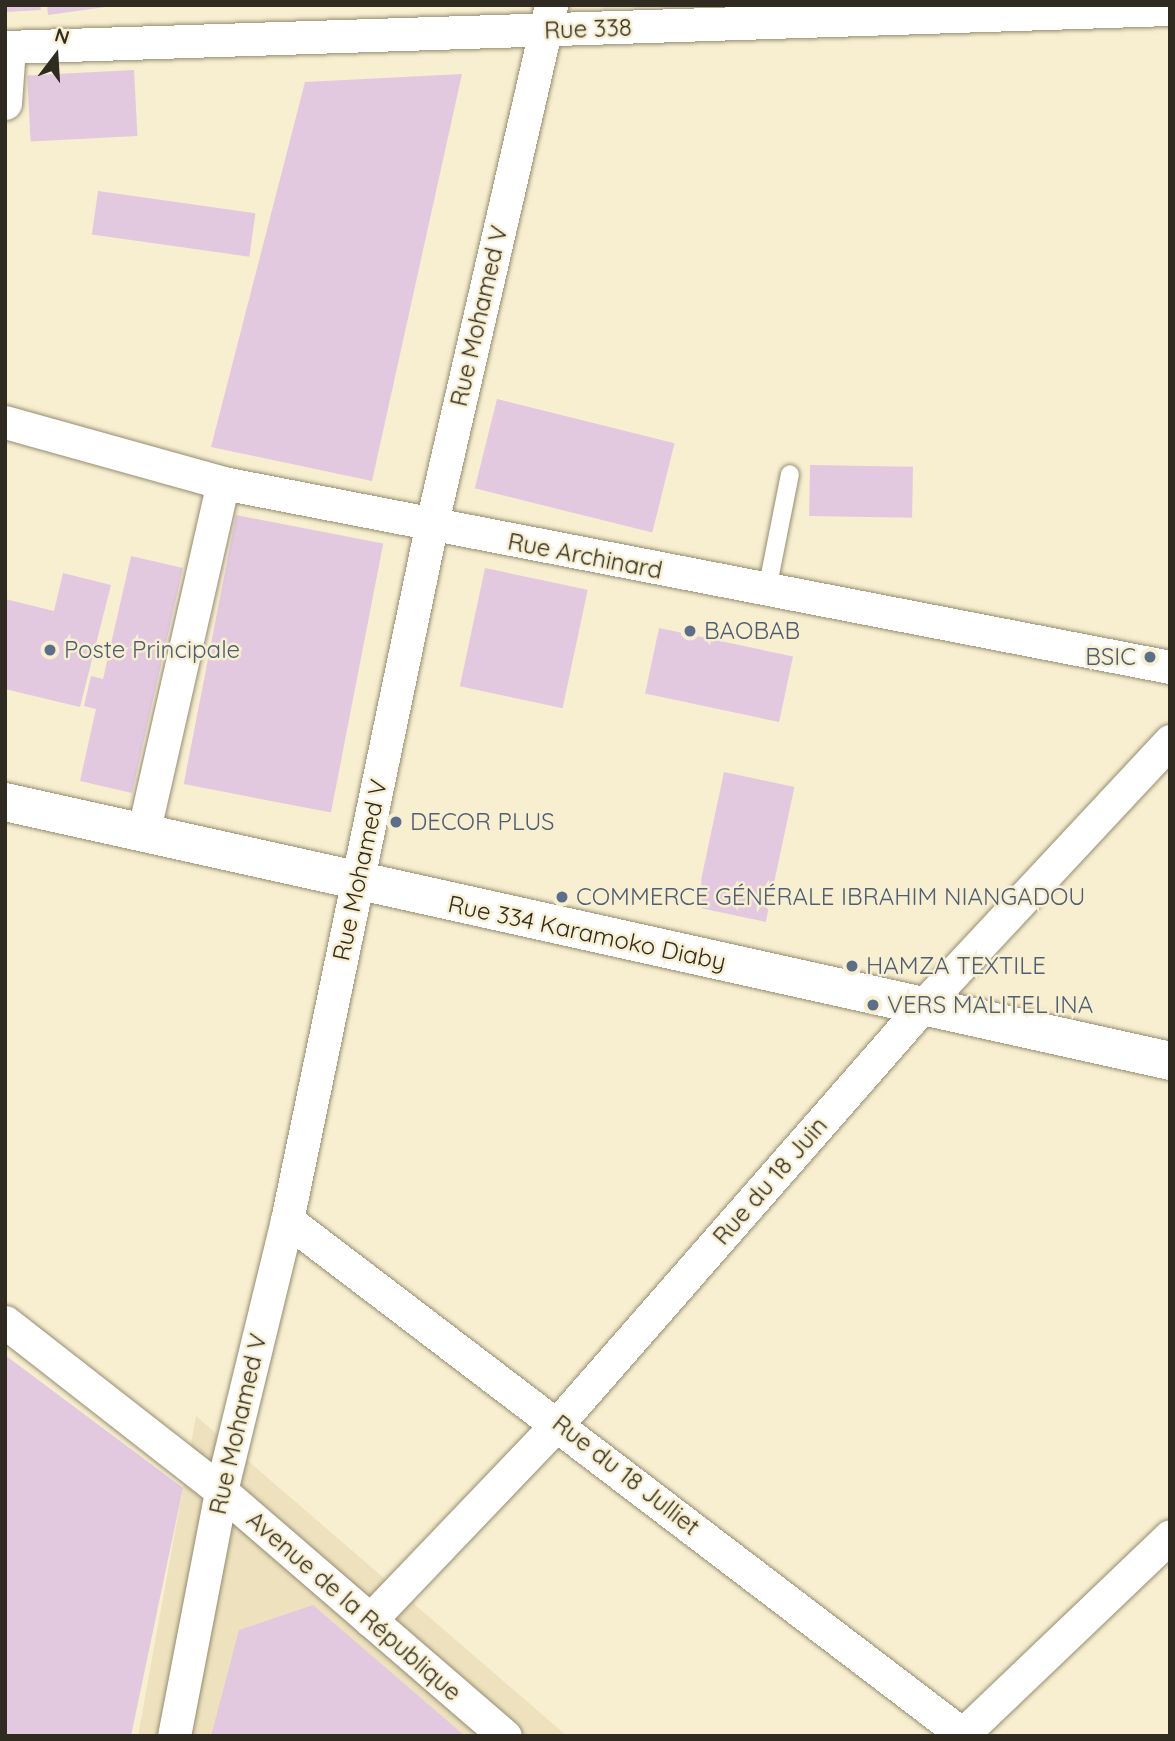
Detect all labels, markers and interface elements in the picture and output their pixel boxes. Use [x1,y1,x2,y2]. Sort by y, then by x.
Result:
street label: Rue 338 [544,13,632,45]
north arrow [21,21,91,91]
text: N [52,22,72,49]
street label: Rue Mohamed V [444,223,514,409]
street label: Rue Archinard [505,527,665,585]
place label: BAOBAB [704,617,800,645]
marker: BAOBAB [682,623,698,639]
place label: Poste Principale [64,636,240,664]
marker: Poste Principale [42,642,58,658]
place label: BSIC [1085,643,1136,671]
marker: BSIC [1142,649,1158,665]
street label: Rue Mohamed V [327,777,393,963]
place label: DECOR PLUS [410,808,555,836]
marker: DECOR PLUS [388,814,404,830]
place label: COMMERCE GÉNÉRALE IBRAHIM NIANGADOU [576,883,1085,911]
street label: Rue 334 Karamoko Diaby [446,889,728,977]
marker: COMMERCE GÉNÉRALE IBRAHIM NIANGADOU [554,889,570,905]
place label: HAMZA TEXTILE [866,952,1046,980]
marker: HAMZA TEXTILE [844,958,860,974]
place label: VERS MALITEL INA [887,991,1093,1019]
marker: VERS MALITEL INA [865,997,881,1013]
street label: Rue du 18 Juin [707,1111,833,1251]
street label: Rue Mohamed V [203,1331,273,1517]
street label: Rue du 18 Julliet [547,1409,705,1541]
street label: Avenue de la République [241,1505,467,1707]

